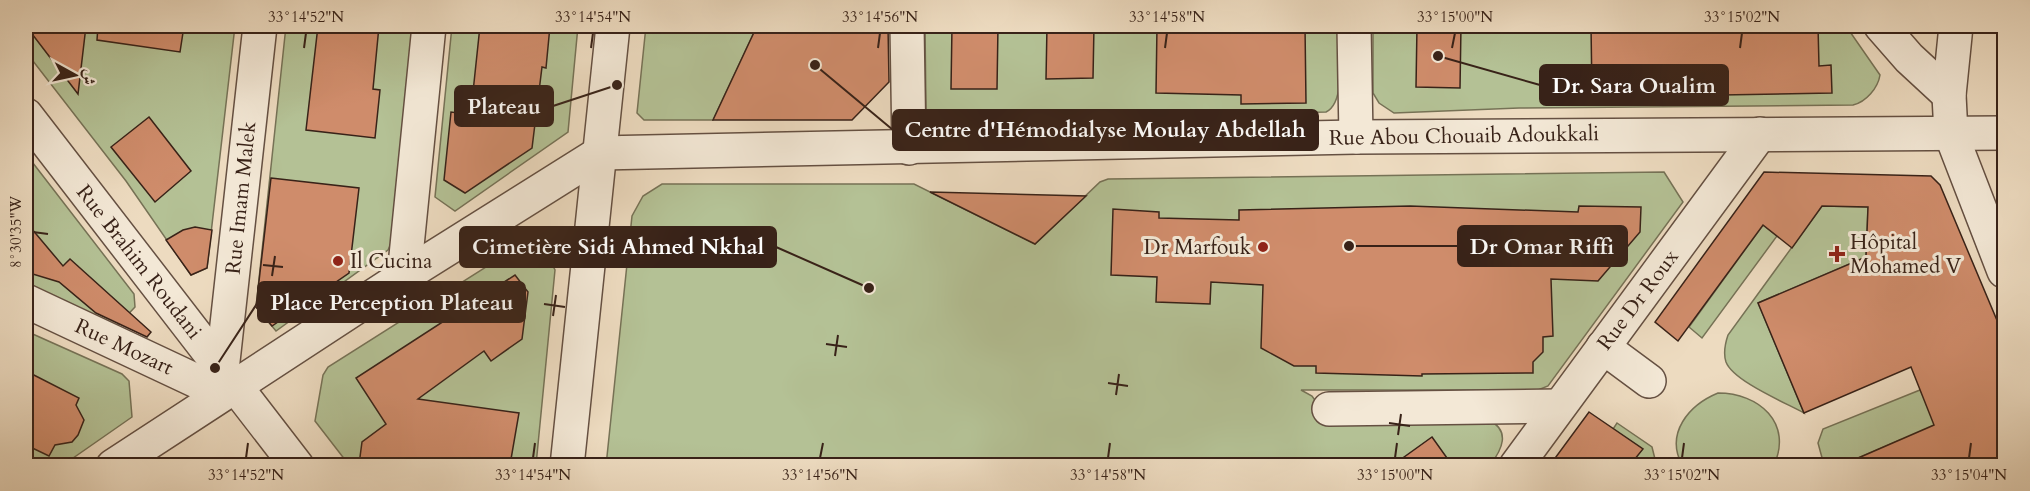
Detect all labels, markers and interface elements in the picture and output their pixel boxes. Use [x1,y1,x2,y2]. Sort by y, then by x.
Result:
text: 33°14'52"N [268,7,344,27]
text: 33°14'54"N [555,7,631,27]
text: 33°14'56"N [842,7,918,27]
text: 33°14'58"N [1129,7,1205,27]
text: 33°15'00"N [1417,7,1493,27]
text: 33°15'02"N [1704,7,1780,27]
north arrow [45,45,105,105]
callout: Dr. Sara Oualim [1540,65,1728,105]
text: ش [77,68,101,86]
text: Dr. Sara Oualim [1552,71,1717,101]
callout: Plateau [455,86,553,126]
text: Plateau [467,92,541,122]
callout: Centre d'Hémodialyse Moulay Abdellah [893,110,1318,150]
text: Centre d'Hémodialyse Moulay Abdellah [904,115,1306,145]
street label: Rue Imam Malek [219,119,264,276]
street label: Rue Abou Chouaib Adoukkali [1329,119,1599,153]
street label: Rue Brahim Roudani [70,179,209,345]
text: 8°30'35"W [6,195,26,268]
callout: Dr Omar Riffi [1458,226,1627,266]
callout: Cimetière Sidi Ahmed Nkhal [460,227,776,267]
place label: Hôpital Mohamed V [1850,228,1962,281]
text: Cimetière Sidi Ahmed Nkhal [472,232,765,262]
text: Dr Omar Riffi [1470,232,1614,262]
place label: Dr Marfouk [1144,233,1252,262]
marker: Dr Marfouk [1256,240,1270,254]
street label: Rue Dr Roux [1590,243,1686,356]
marker: Hôpital Mohamed V [1828,245,1846,263]
place label: Il Cucina [350,247,432,276]
marker: Il Cucina [331,254,345,268]
callout: Place Perception Plateau [258,282,525,322]
text: Place Perception Plateau [270,288,514,318]
street label: Rue Mozart [70,312,178,383]
text: 33°14'52"N [208,465,284,485]
text: 33°14'54"N [495,465,571,485]
text: 33°14'56"N [782,465,858,485]
text: 33°14'58"N [1070,465,1146,485]
text: 33°15'00"N [1357,465,1433,485]
text: 33°15'02"N [1644,465,1720,485]
text: 33°15'04"N [1931,465,2007,485]

